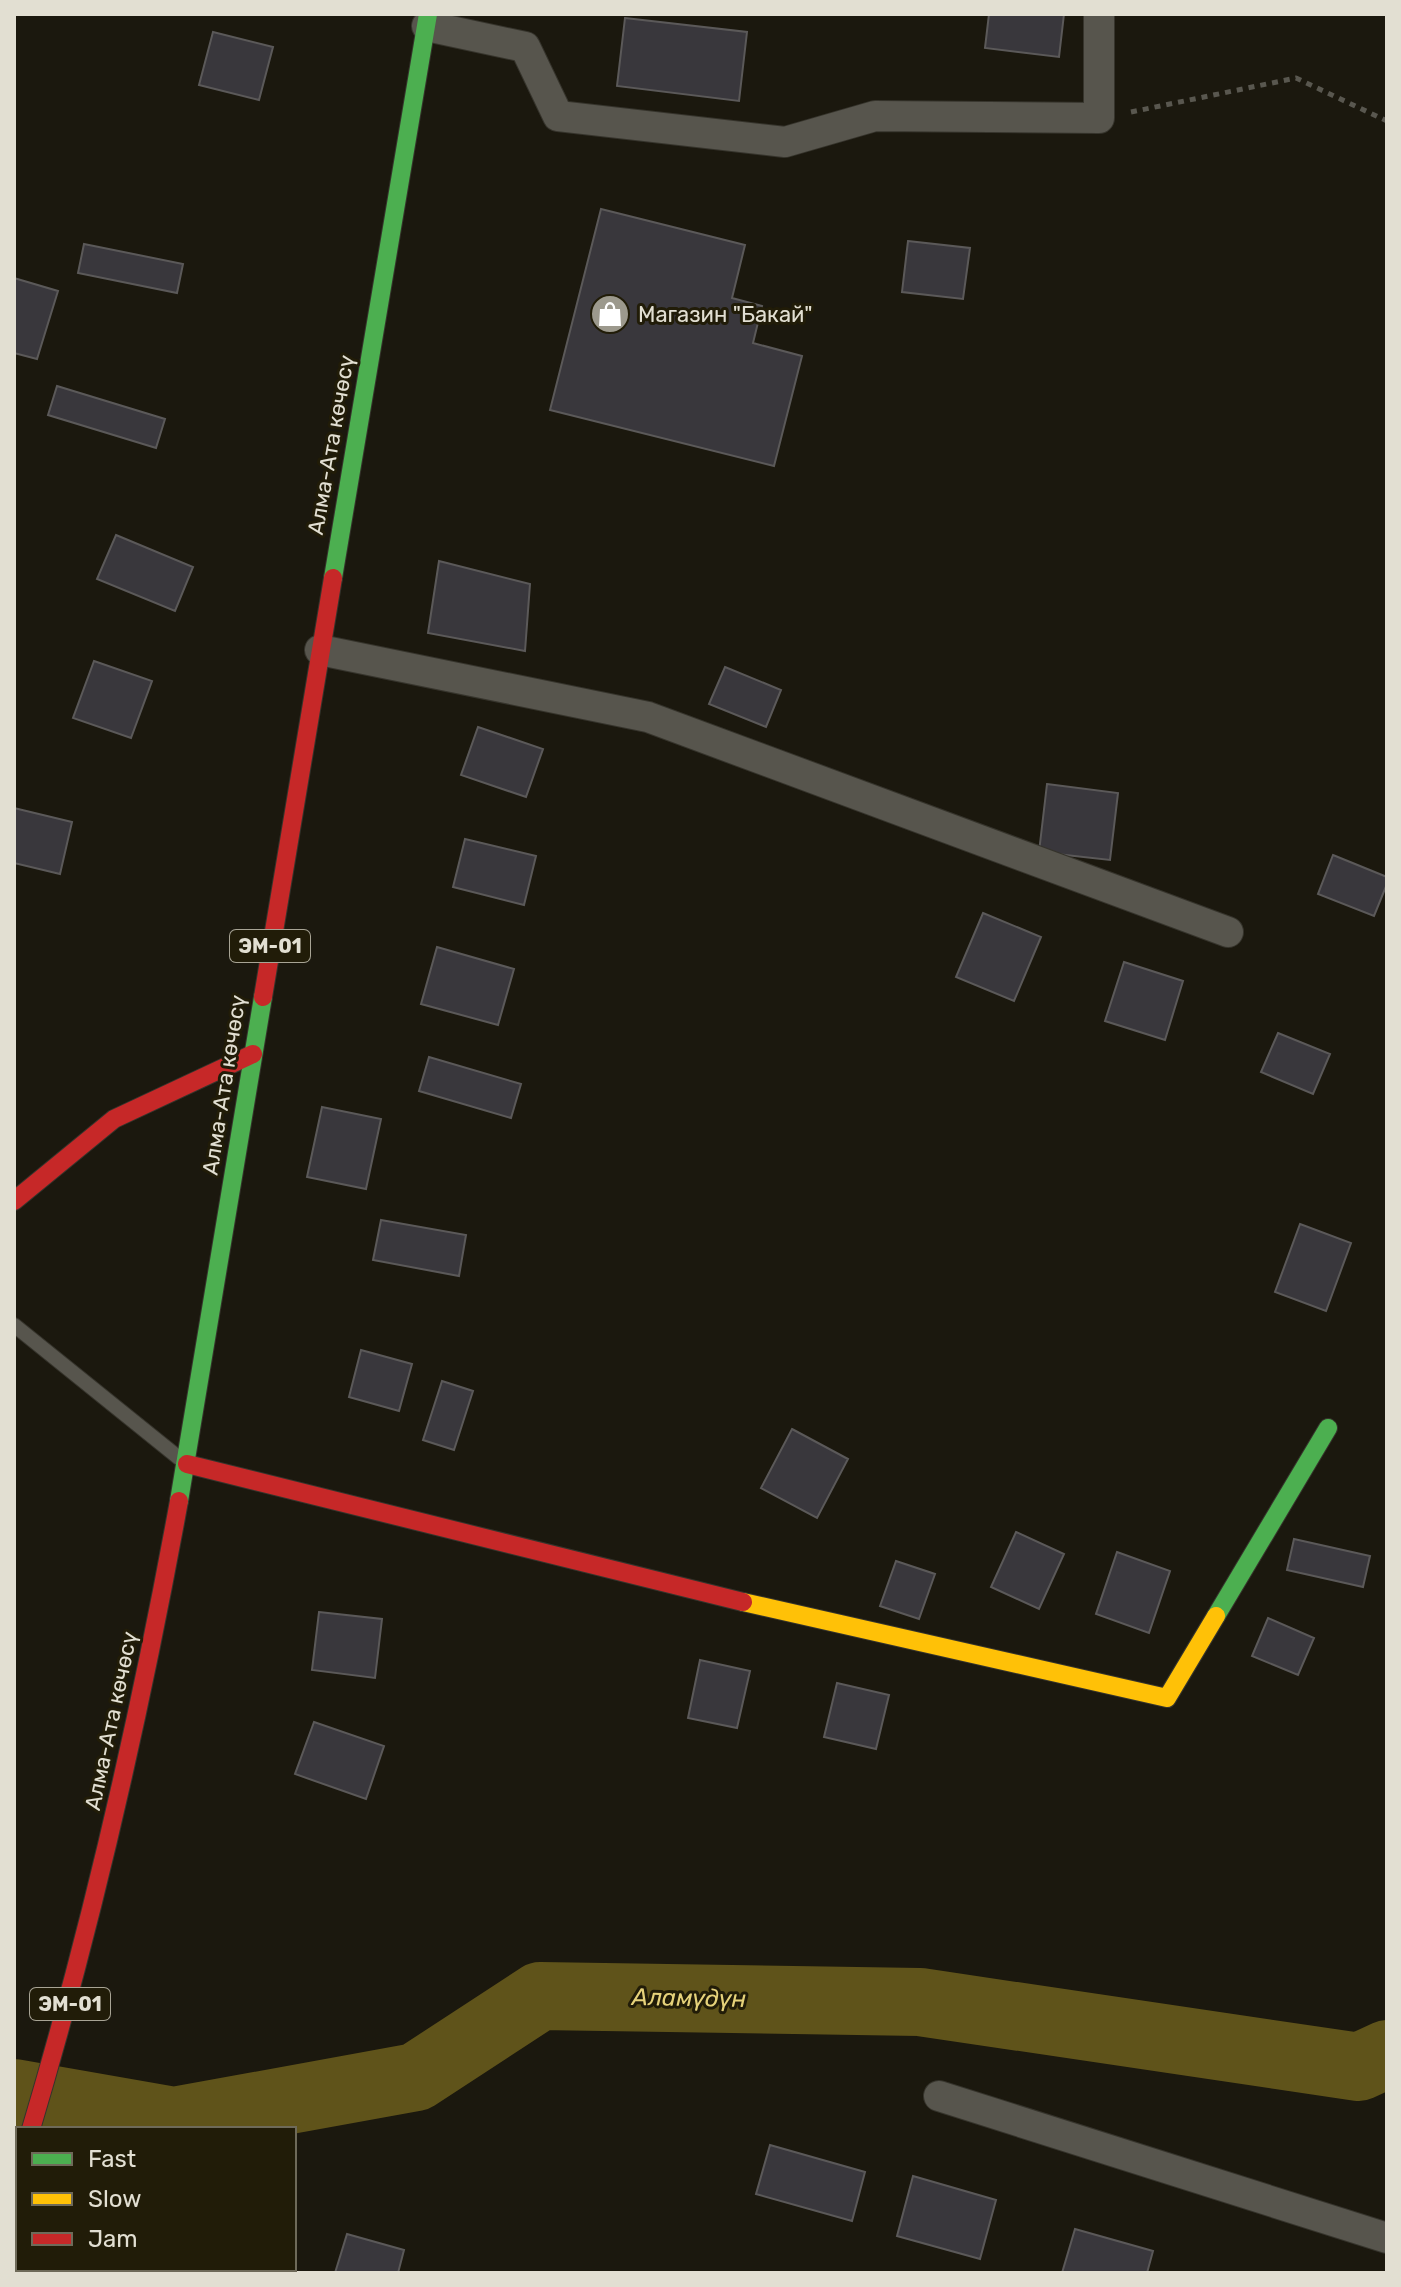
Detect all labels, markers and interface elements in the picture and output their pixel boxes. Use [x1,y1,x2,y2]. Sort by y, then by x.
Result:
shop icon: Магазин "Бакай" [589,293,631,335]
place label: Магазин "Бакай" [638,301,813,328]
street label: Алма-Ата көчөсү [302,353,360,537]
road number: ЭМ-01 [230,930,310,962]
street label: Алма-Ата көчөсү [196,993,252,1177]
street label: Алма-Ата көчөсү [79,1629,143,1813]
water label: Аламүдүн [630,1983,747,2013]
road number: ЭМ-01 [30,1988,110,2020]
legend [16,2127,296,2271]
text: Fast [88,2145,136,2173]
text: Slow [88,2185,141,2213]
text: Jam [88,2225,138,2253]

